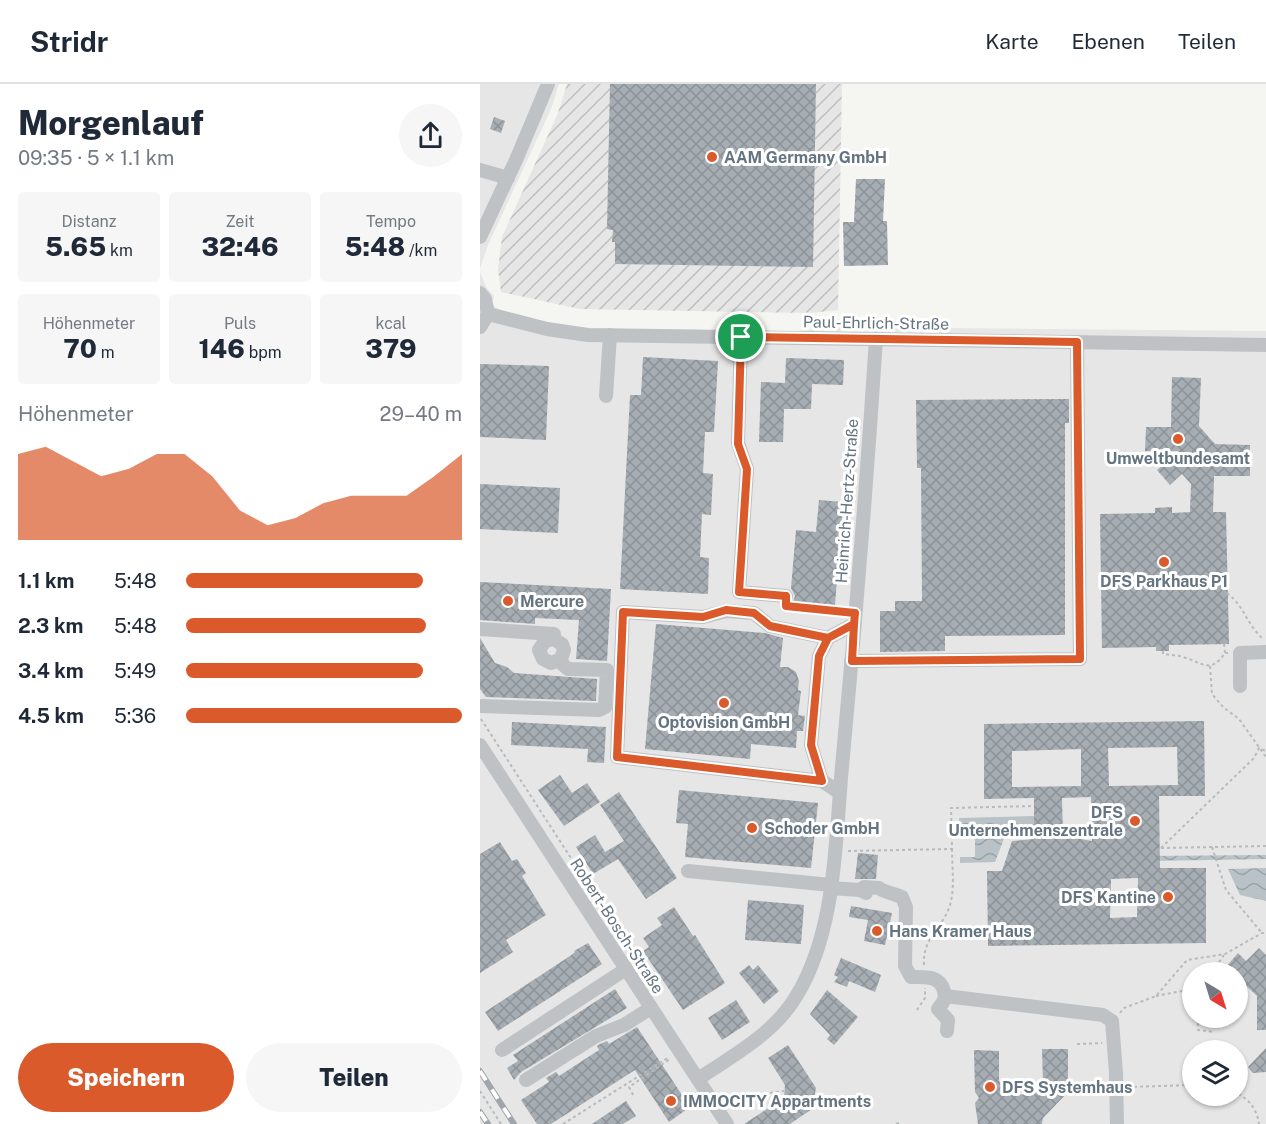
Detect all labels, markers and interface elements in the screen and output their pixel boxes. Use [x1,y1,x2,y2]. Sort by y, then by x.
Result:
text: Stridr [30,25,108,58]
text: Karte [985,29,1039,54]
text: Ebenen [1072,29,1145,54]
text: Teilen [1178,29,1236,54]
text: Morgenlauf [18,104,204,142]
button: share [399,104,462,167]
text: 09:35 · 5 × 1.1 km [18,146,174,170]
place label: AAM Germany GmbH [724,148,887,167]
marker: AAM Germany GmbH [705,150,719,164]
text: Distanz [62,212,116,231]
text: Zeit [225,212,255,231]
text: Tempo [366,212,416,231]
text: 5.65 [45,231,106,262]
text: 32:46 [201,231,279,262]
text: 5:48 [345,231,405,262]
text: km [106,241,133,260]
text: /km [405,241,437,260]
pin [715,311,766,362]
street label: Paul-Ehrlich-Straße [803,312,949,334]
text: Höhenmeter [43,314,135,333]
text: Puls [224,314,256,333]
text: kcal [376,314,406,333]
icon: arrive [724,320,757,353]
text: 70 [63,333,97,364]
text: 146 [198,333,245,364]
text: 379 [365,333,417,364]
text: m [97,343,115,362]
text: bpm [245,343,282,362]
text: Höhenmeter [18,402,134,426]
text: 29–40 m [380,402,462,426]
street label: Heinrich-Hertz-Straße [832,418,862,584]
marker: Umweltbundesamt [1171,432,1185,446]
place label: Umweltbundesamt [1106,449,1251,468]
marker: DFS Parkhaus P1 [1157,555,1171,569]
text: 1.1 km [18,569,75,593]
text: 5:48 [114,569,157,593]
place label: DFS Parkhaus P1 [1100,572,1228,591]
place label: Mercure [520,592,584,611]
marker: Mercure [501,594,515,608]
text: 2.3 km [18,614,83,638]
text: 5:48 [114,614,157,638]
text: 3.4 km [18,659,84,683]
text: 5:49 [114,659,156,683]
marker: Optovision GmbH [717,696,731,710]
text: 4.5 km [18,704,84,728]
text: 5:36 [114,704,156,728]
place label: Optovision GmbH [658,713,790,732]
place label: DFS Unternehmenszentrale [948,803,1123,840]
marker: DFS Unternehmenszentrale [1128,814,1142,828]
place label: Schoder GmbH [764,819,880,838]
marker: Schoder GmbH [745,821,759,835]
street label: Robert-Bosch-Straße [566,855,668,997]
place label: DFS Kantine [1061,888,1156,907]
marker: DFS Kantine [1161,890,1175,904]
place label: Hans Kramer Haus [889,922,1032,941]
marker: Hans Kramer Haus [870,924,884,938]
north arrow [1182,962,1248,1028]
map controls [1182,962,1248,1106]
button: layers [1182,1040,1248,1106]
button: Speichern [18,1043,234,1112]
button: Teilen [246,1043,462,1112]
place label: DFS Systemhaus [1002,1078,1133,1097]
marker: DFS Systemhaus [983,1080,997,1094]
place label: IMMOCITY Appartments [683,1092,871,1111]
marker: IMMOCITY Appartments [664,1094,678,1108]

